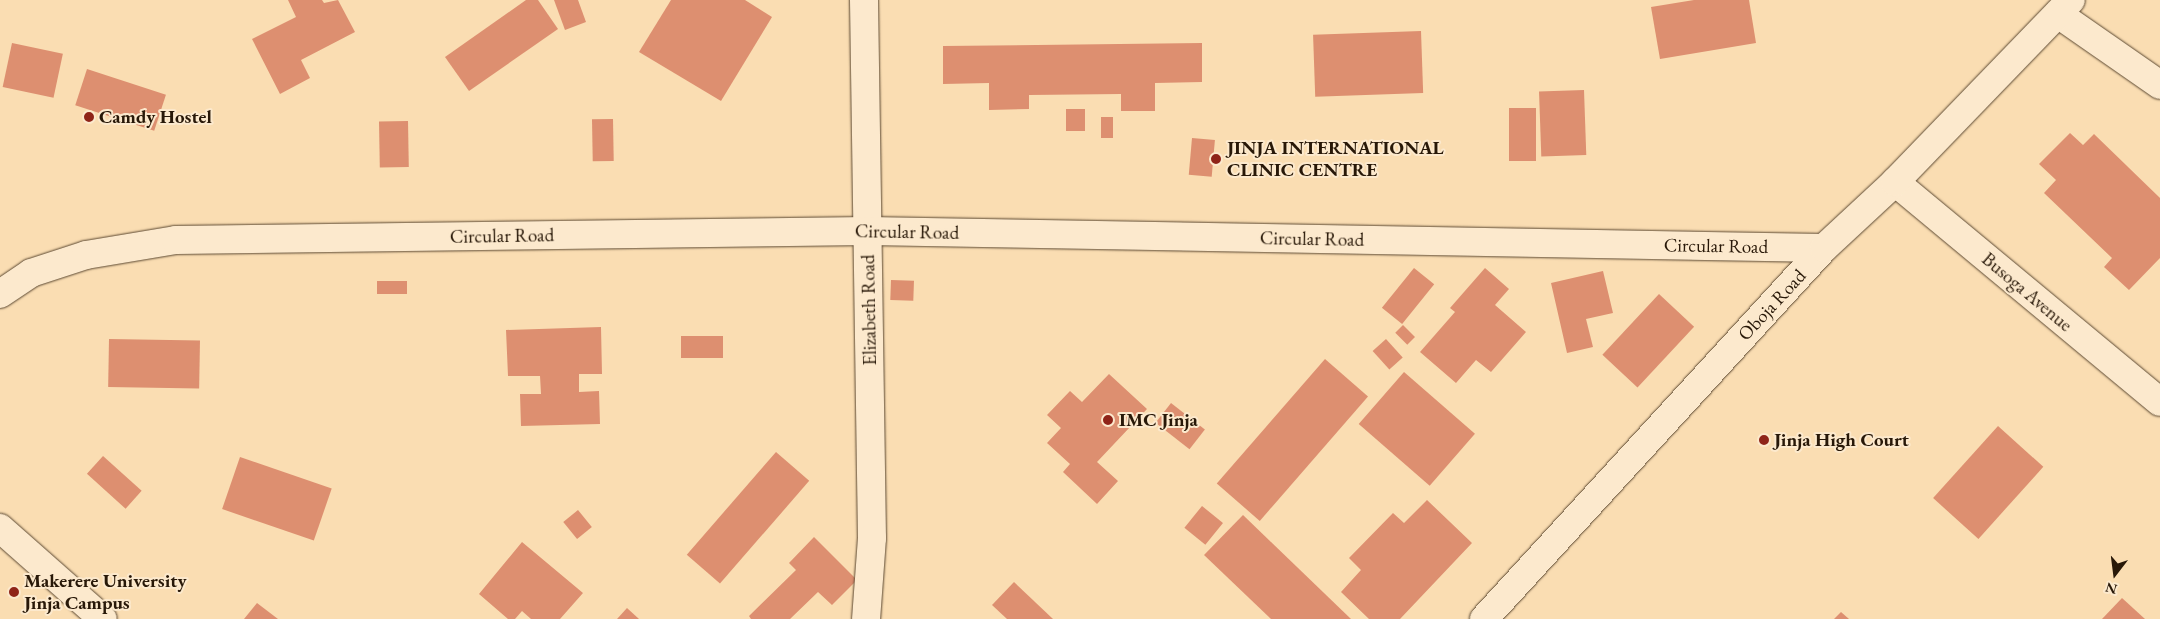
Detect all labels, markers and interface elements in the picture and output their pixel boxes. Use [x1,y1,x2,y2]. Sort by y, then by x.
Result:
place label: Camdy Hostel [99,106,212,128]
marker: Camdy Hostel [83,111,95,123]
place label: JINJA INTERNATIONAL CLINIC CENTRE [1227,137,1444,181]
marker: JINJA INTERNATIONAL CLINIC CENTRE [1209,152,1223,166]
street label: Circular Road [855,220,959,244]
street label: Circular Road [450,224,554,248]
street label: Circular Road [1260,227,1364,251]
street label: Circular Road [1664,234,1768,258]
street label: Busoga Avenue [1977,248,2077,336]
street label: Elizabeth Road [857,254,881,366]
street label: Oboja Road [1733,265,1811,345]
place label: IMC Jinja [1119,409,1198,431]
marker: IMC Jinja [1101,413,1115,427]
place label: Jinja High Court [1774,429,1909,451]
marker: Jinja High Court [1758,434,1770,446]
north arrow [2090,549,2140,599]
place label: Makerere University Jinja Campus [24,570,187,614]
text: N [2103,578,2119,599]
marker: Makerere University Jinja Campus [8,586,20,598]

